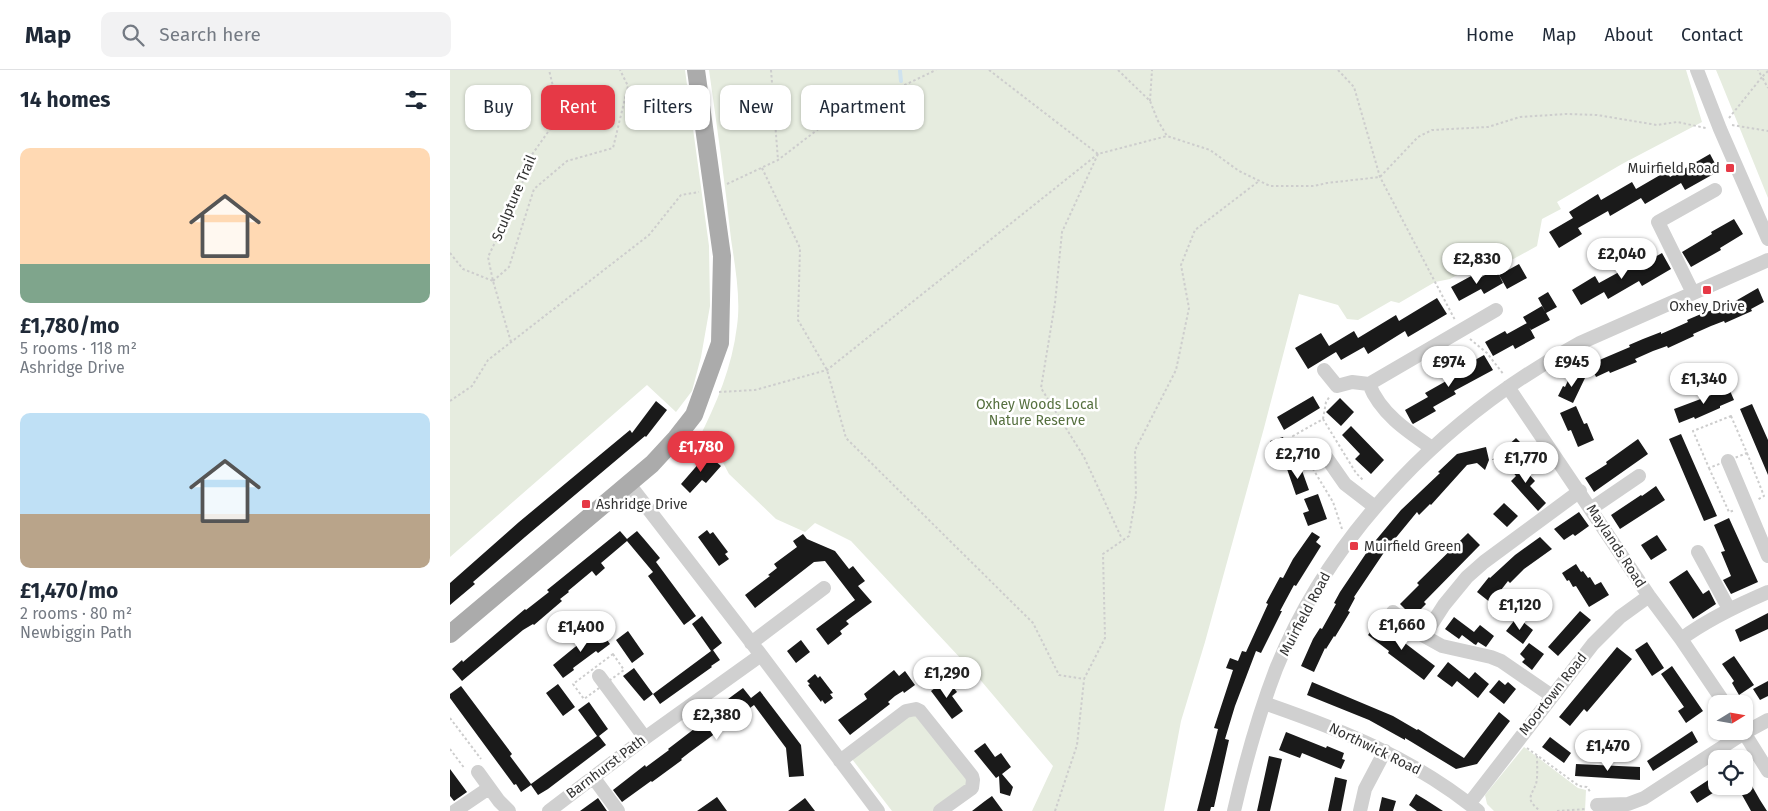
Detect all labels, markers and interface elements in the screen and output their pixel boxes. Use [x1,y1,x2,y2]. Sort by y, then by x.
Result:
search box [101,12,451,57]
text: Map [25,21,71,49]
icon: search [119,21,147,49]
text: Search here [159,23,261,46]
text: Home [1466,24,1514,46]
text: Map [1542,24,1576,46]
text: About [1604,24,1653,46]
text: Contact [1681,24,1743,46]
chip: Buy [465,85,531,130]
chip: Rent [541,85,615,130]
chip: Filters [625,85,710,130]
chip: New [720,85,791,130]
chip: Apartment [801,85,924,130]
icon: filters [402,86,430,114]
text: 14 homes [20,87,110,113]
street label: Sculpture Trail [488,152,540,244]
place label: Muirfield Road [1628,160,1720,177]
marker: Muirfield Road [1724,162,1736,174]
icon: home [180,181,270,271]
pin: £2,040 [1581,238,1663,280]
pin: £2,830 [1436,242,1518,285]
text: £2,040 [1598,244,1646,263]
text: £2,830 [1453,249,1501,268]
marker: Oxhey Drive [1701,284,1713,296]
place label: Oxhey Drive [1669,298,1745,315]
text: £1,780/mo [20,313,120,339]
text: 5 rooms · 118 m² [20,339,137,358]
pin: £974 [1419,346,1479,388]
pin: £945 [1542,346,1602,388]
text: £974 [1433,352,1465,371]
text: £945 [1555,352,1589,371]
text: Ashridge Drive [20,358,125,377]
pin: £1,340 [1663,362,1745,405]
text: £1,340 [1681,369,1727,388]
park label: Oxhey Woods Local Nature Reserve [976,396,1098,429]
pin: £1,780 [660,430,742,473]
text: £1,780 [678,437,724,456]
pin: £2,710 [1257,438,1339,480]
pin: £1,770 [1485,442,1567,484]
text: £2,710 [1276,444,1320,463]
icon: home [180,446,270,536]
text: £1,770 [1504,448,1548,467]
place label: Ashridge Drive [596,496,688,513]
marker: Ashridge Drive [580,498,592,510]
street label: Maylands Road [1583,501,1649,591]
place label: Muirfield Green [1364,538,1461,555]
marker: Muirfield Green [1348,540,1360,552]
street label: Muirfield Road [1276,569,1334,659]
text: £1,470/mo [20,578,118,604]
pin: £1,120 [1479,588,1561,631]
text: £1,120 [1499,595,1541,614]
text: 2 rooms · 80 m² [20,604,132,623]
pin: £1,660 [1361,608,1443,651]
pin: £1,400 [540,610,622,653]
text: £1,660 [1379,615,1425,634]
text: £1,400 [558,617,604,636]
text: Newbiggin Path [20,623,132,642]
street label: Moortown Road [1516,649,1590,739]
pin: £1,290 [906,656,988,699]
text: £1,290 [924,663,970,682]
north arrow [1708,695,1752,740]
map controls [1708,695,1753,795]
pin: £2,380 [676,698,758,741]
text: £2,380 [693,705,741,724]
street label: Northwick Road [1326,719,1424,779]
pin: £1,470 [1567,730,1649,772]
street label: Barnhurst Path [563,732,649,802]
text: £1,470 [1586,736,1630,755]
button: locate [1708,750,1753,795]

